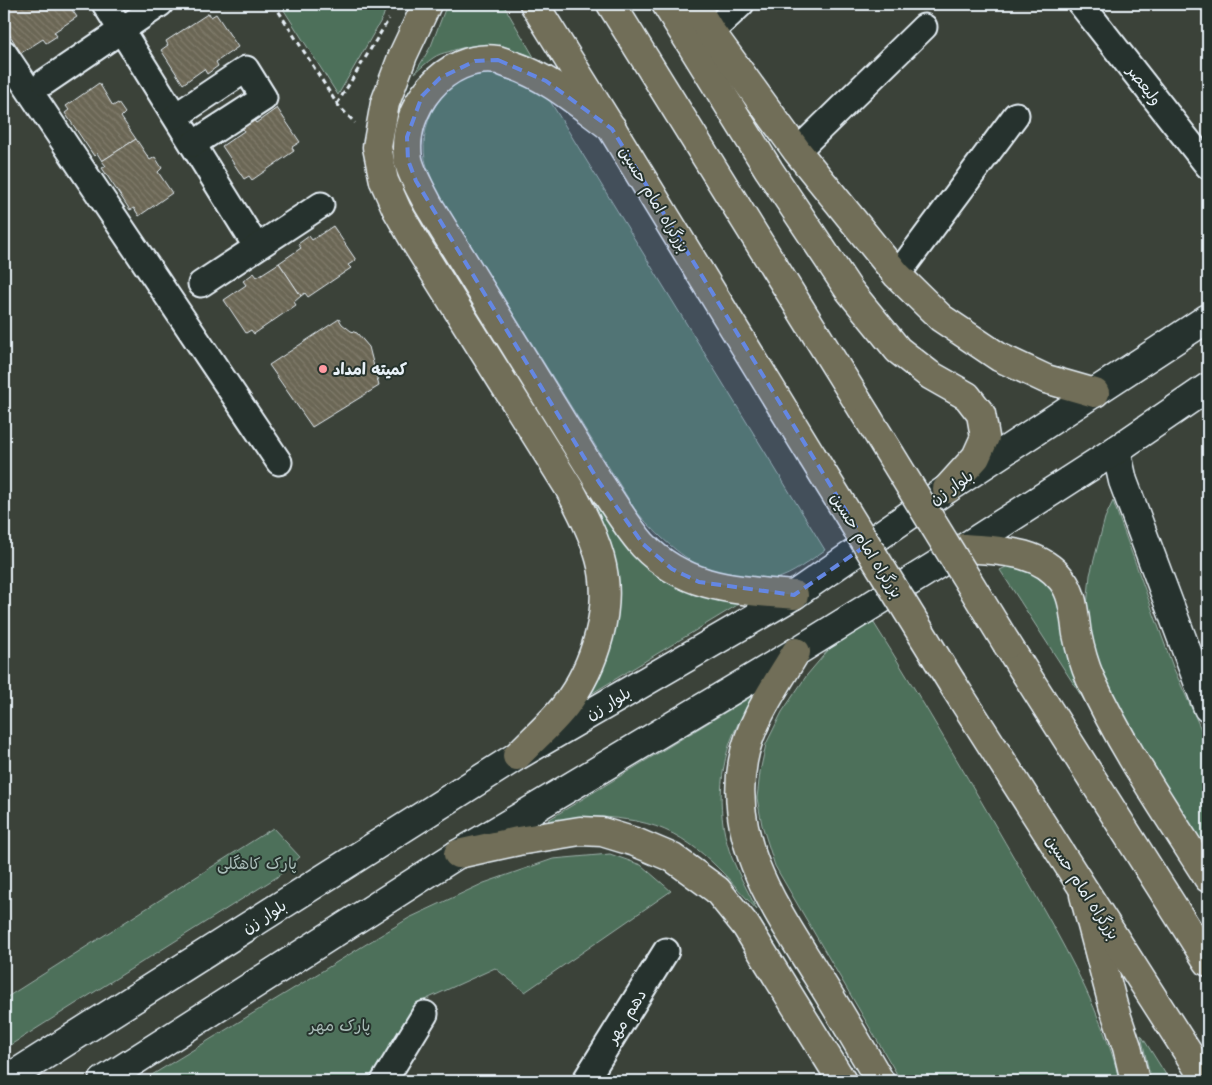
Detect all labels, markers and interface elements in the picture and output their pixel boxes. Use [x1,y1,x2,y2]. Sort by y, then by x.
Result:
street label: ولیعصر [1122,61,1165,109]
street label: بزرگراه امام حسین [613,143,694,257]
place label: کمیته امداد [333,361,407,379]
marker: کمیته امداد [317,363,329,375]
street label: بلوار زن [926,467,977,510]
street label: بزرگراه امام حسین [824,489,907,603]
street label: بلوار زن [583,684,635,725]
street label: بزرگراه امام حسین [1039,832,1123,945]
park label: پارک کاهگلی [217,854,297,874]
street label: بلوار زن [239,896,290,938]
street label: دهم مهر [602,986,653,1050]
park label: پارک مهر [308,1017,370,1036]

